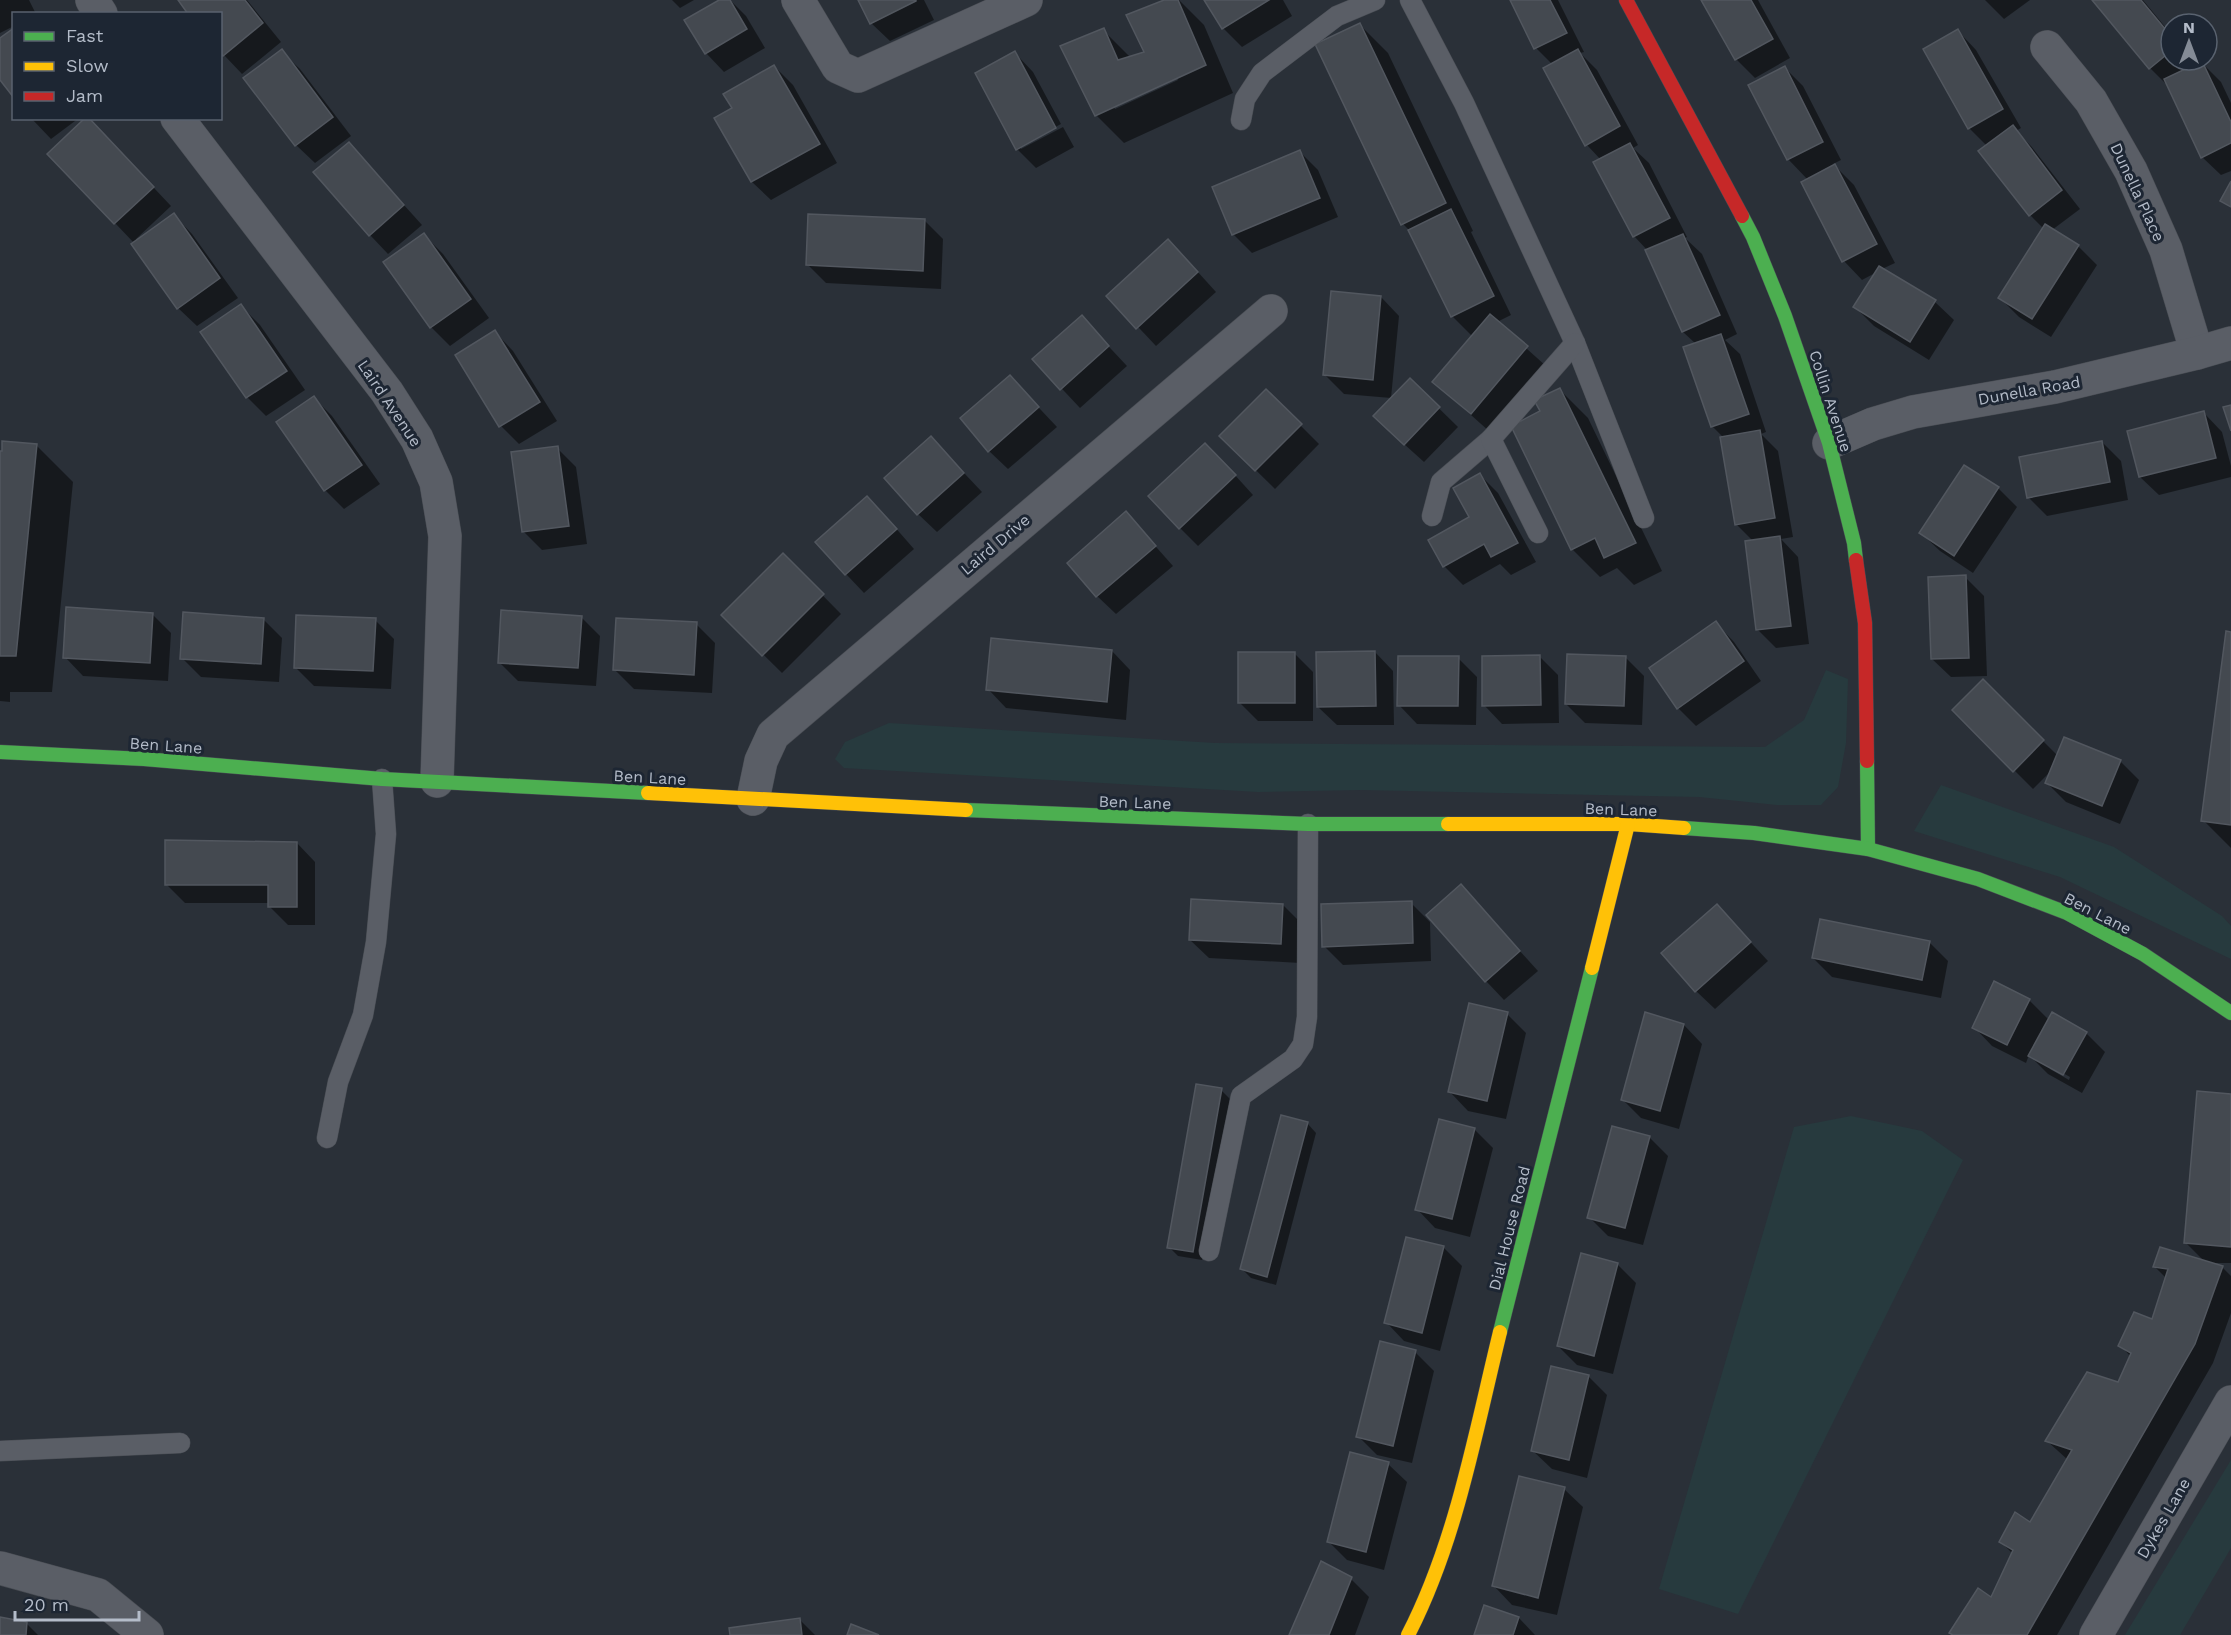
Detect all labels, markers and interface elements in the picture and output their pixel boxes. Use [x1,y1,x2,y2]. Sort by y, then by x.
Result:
legend [12,12,222,120]
north arrow [2159,12,2219,72]
text: N [2183,18,2195,37]
text: Fast [66,25,104,46]
text: Slow [66,55,109,76]
text: Jam [66,85,103,106]
street label: Dunella Place [2106,140,2169,244]
street label: Collin Avenue [1805,348,1856,454]
street label: Laird Avenue [354,356,426,450]
street label: Dunella Road [1976,372,2082,409]
street label: Laird Drive [957,510,1034,579]
street label: Ben Lane [129,733,203,758]
street label: Ben Lane [613,766,687,789]
street label: Ben Lane [1098,792,1172,813]
street label: Ben Lane [1584,799,1658,820]
street label: Ben Lane [2061,888,2135,938]
street label: Dial House Road [1485,1164,1534,1292]
street label: Dykes Lane [2133,1475,2194,1562]
scale bar [15,1584,140,1622]
text: 20 m [24,1594,69,1615]

